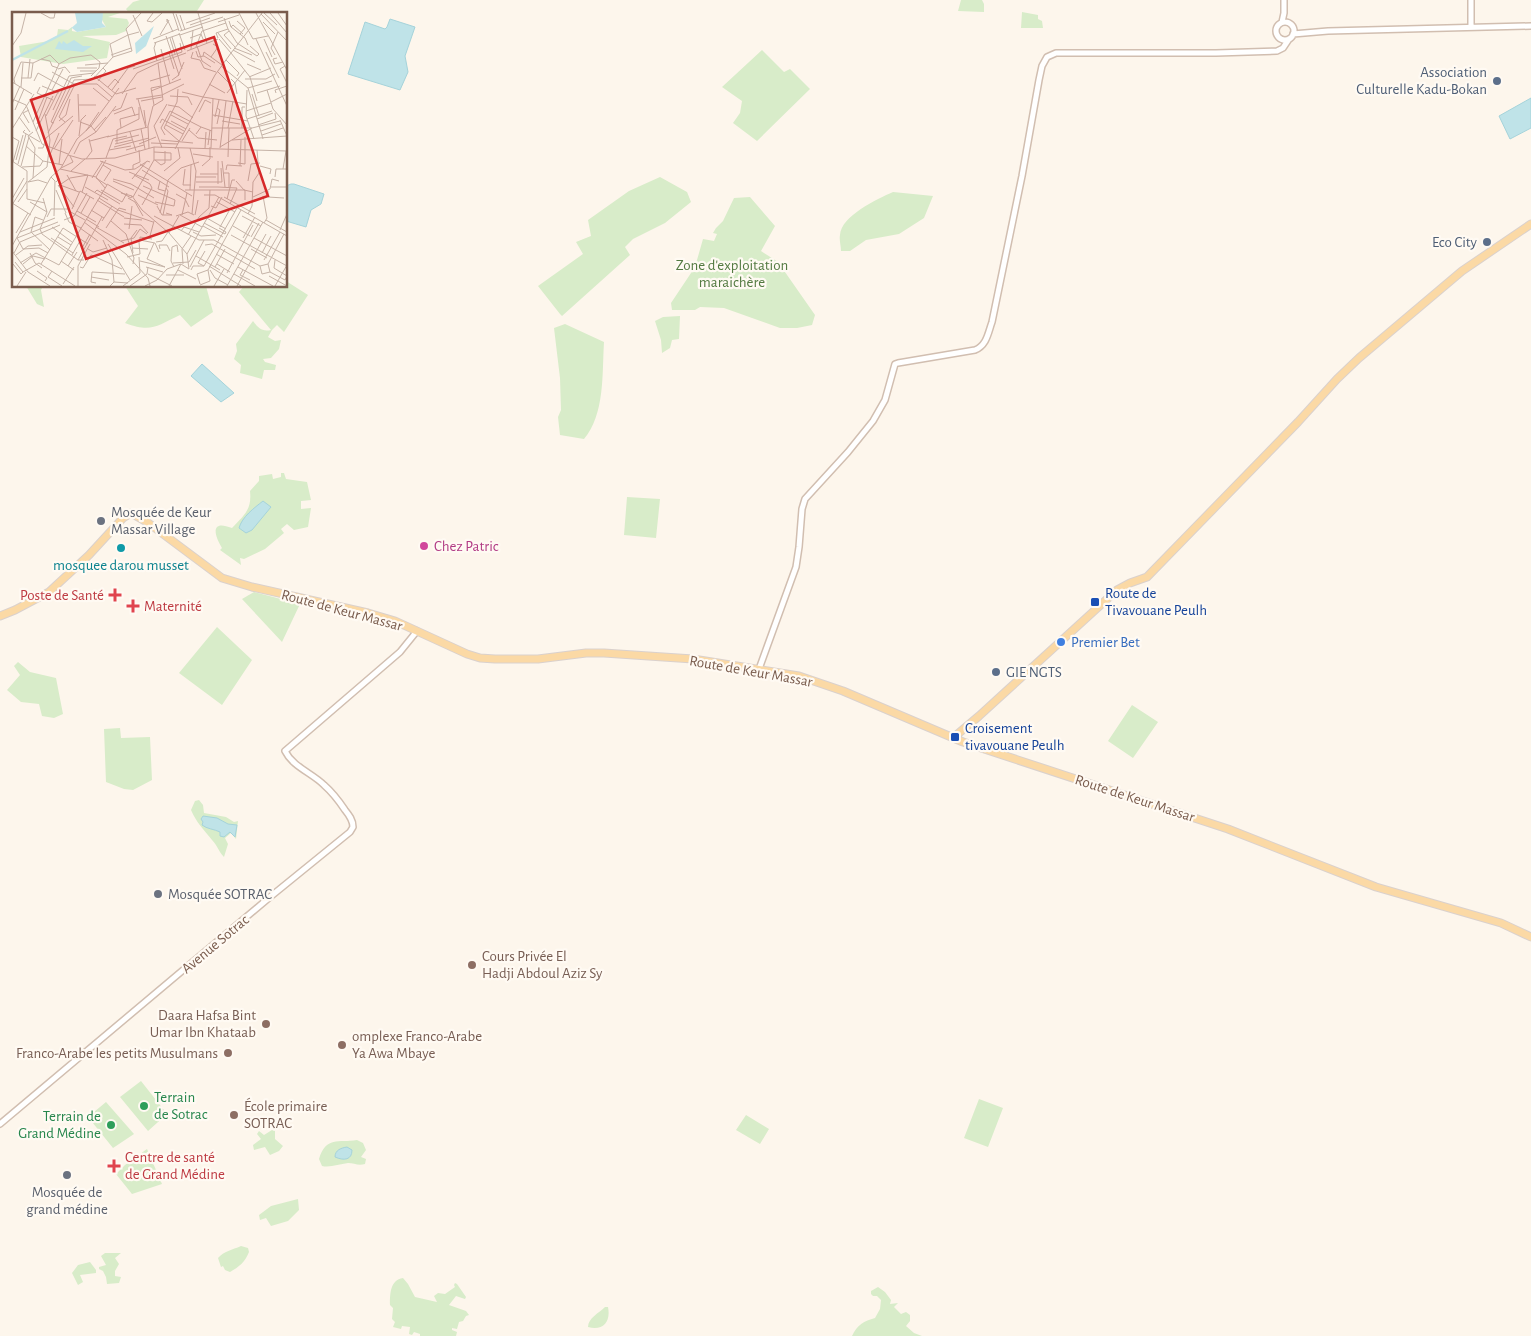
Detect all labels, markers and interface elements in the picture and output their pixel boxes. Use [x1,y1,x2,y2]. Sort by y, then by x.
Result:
inset map [12,12,288,288]
place label: Association Culturelle Kadu-Bokan [1356,65,1487,97]
marker: Association Culturelle Kadu-Bokan [1491,75,1503,87]
place label: Eco City [1432,235,1478,250]
marker: Eco City [1481,236,1493,248]
park label: Zone d'exploitation maraichère [676,258,788,290]
place label: Mosquée de Keur Massar Village [111,505,211,537]
marker: Mosquée de Keur Massar Village [95,515,107,527]
place label: Chez Patric [434,539,499,554]
marker: Chez Patric [418,540,430,552]
marker: mosquee darou musset [115,542,127,554]
place label: mosquee darou musset [53,558,189,573]
place label: Route de Tivavouane Peulh [1105,586,1207,618]
street label: Route de Keur Massar [280,587,404,634]
place label: Poste de Santé [20,588,104,603]
marker: Poste de Santé [108,588,122,602]
marker: Route de Tivavouane Peulh [1089,596,1101,608]
marker: Maternité [126,599,140,613]
place label: Maternité [144,599,202,614]
place label: Premier Bet [1071,635,1140,650]
marker: Premier Bet [1055,636,1067,648]
street label: Route de Keur Massar [688,653,814,690]
place label: GIE NGTS [1006,665,1062,680]
marker: GIE NGTS [990,666,1002,678]
place label: Croisement tivavouane Peulh [965,721,1065,753]
marker: Croisement tivavouane Peulh [949,731,961,743]
street label: Route de Keur Massar [1073,772,1197,825]
place label: Mosquée SOTRAC [168,887,272,902]
marker: Mosquée SOTRAC [152,888,164,900]
street label: Avenue Sotrac [179,912,252,977]
place label: Cours Privée El Hadji Abdoul Aziz Sy [482,949,603,981]
marker: Cours Privée El Hadji Abdoul Aziz Sy [466,959,478,971]
place label: Daara Hafsa Bint Umar Ibn Khataab [150,1008,256,1040]
marker: Daara Hafsa Bint Umar Ibn Khataab [260,1018,272,1030]
place label: omplexe Franco-Arabe Ya Awa Mbaye [352,1029,482,1061]
marker: omplexe Franco-Arabe Ya Awa Mbaye [336,1039,348,1051]
place label: Franco-Arabe les petits Musulmans [16,1046,218,1061]
marker: Franco-Arabe les petits Musulmans [222,1047,234,1059]
place label: Terrain de Sotrac [154,1090,208,1122]
place label: École primaire SOTRAC [244,1097,327,1131]
marker: Terrain de Sotrac [138,1100,150,1112]
place label: Terrain de Grand Médine [18,1109,101,1141]
marker: École primaire SOTRAC [228,1109,240,1121]
marker: Terrain de Grand Médine [105,1119,117,1131]
place label: Centre de santé de Grand Médine [125,1150,225,1182]
marker: Centre de santé de Grand Médine [107,1159,121,1173]
marker: Mosquée de grand médine [61,1169,73,1181]
place label: Mosquée de grand médine [26,1185,108,1217]

